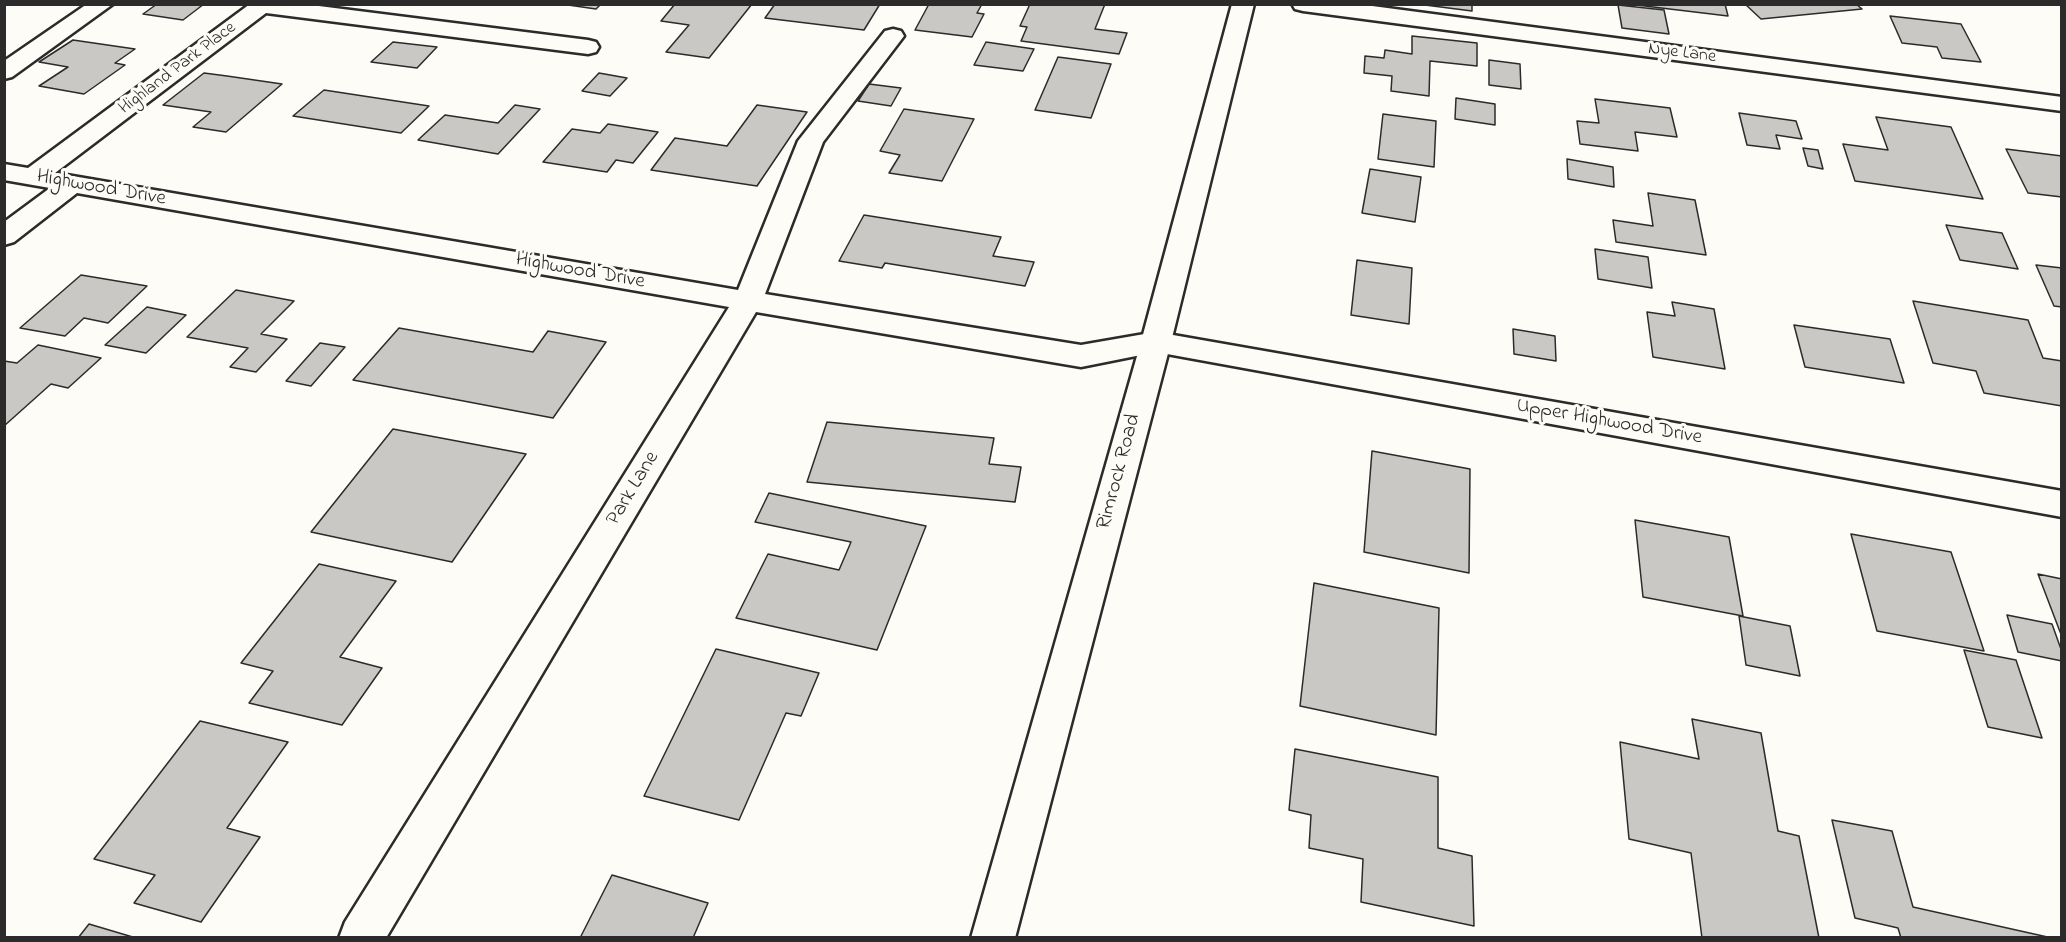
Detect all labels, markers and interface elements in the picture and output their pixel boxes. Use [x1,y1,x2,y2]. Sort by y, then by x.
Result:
street label: Highland Park Place [115,18,241,120]
street label: Nye Lane [1647,39,1717,69]
street label: Highwood Drive [34,165,168,213]
street label: Highwood Drive [513,248,647,296]
street label: Upper Highwood Drive [1514,394,1704,452]
street label: Rimrock Road [1092,411,1148,533]
street label: Park Lane [602,447,666,531]

